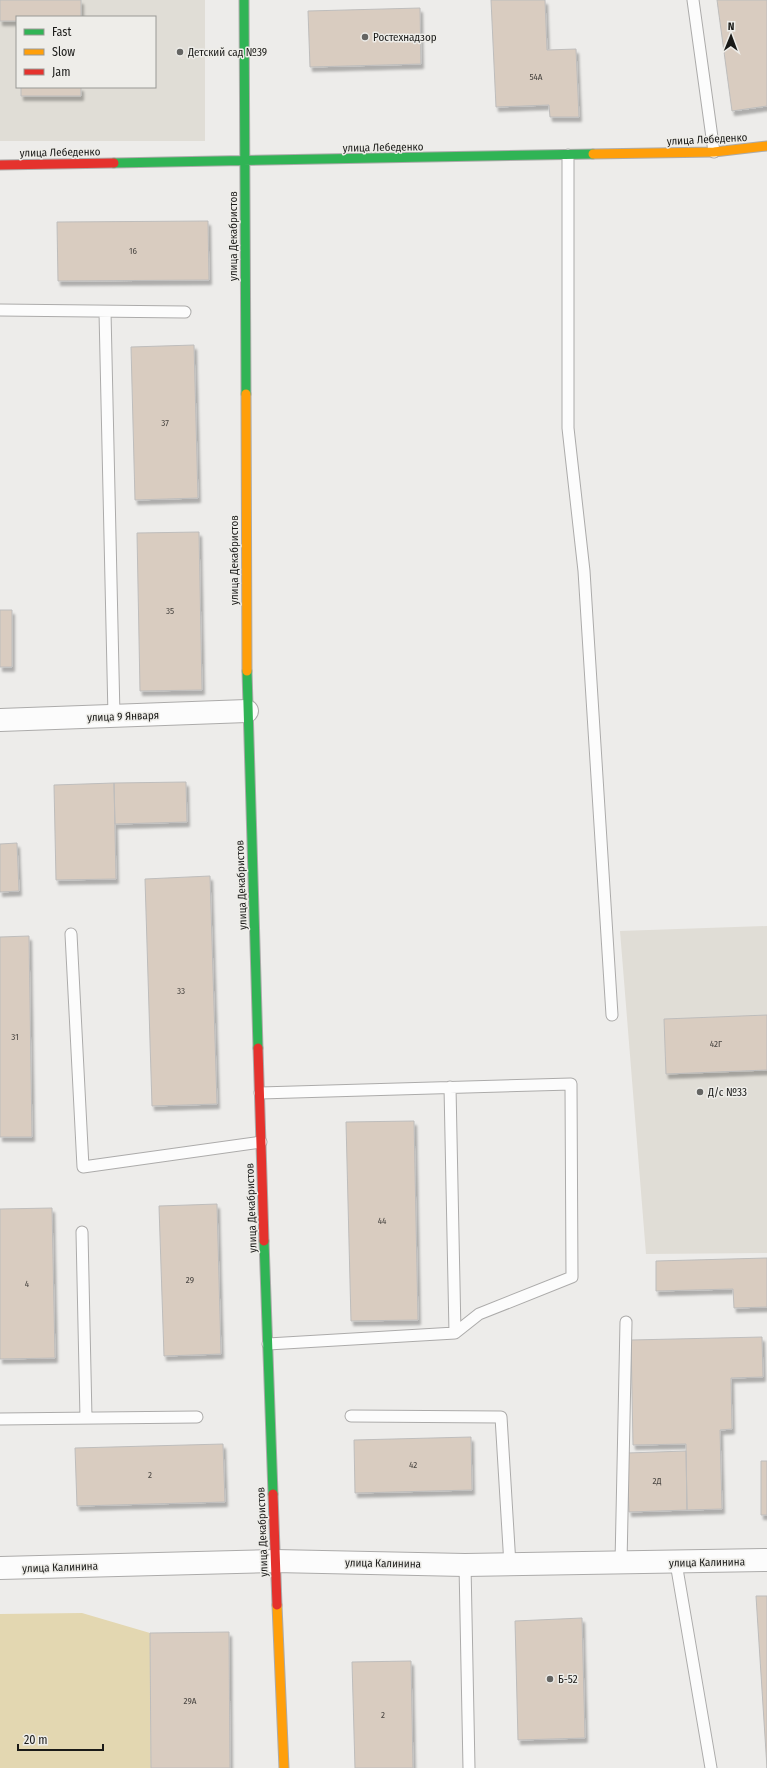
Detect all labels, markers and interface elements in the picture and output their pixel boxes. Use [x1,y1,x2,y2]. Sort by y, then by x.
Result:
legend [16,16,156,88]
north arrow [711,16,751,56]
text: N [728,20,735,33]
text: Fast [52,25,71,39]
place label: Ростехнадзор [373,31,437,44]
marker: Ростехнадзор [360,32,370,42]
text: Slow [52,45,75,59]
place label: Детский сад №39 [187,46,267,59]
marker: Детский сад №39 [175,47,185,57]
text: Jam [52,65,70,79]
house number: 54А [529,72,543,82]
street label: улица Лебеденко [666,131,748,148]
street label: улица Лебеденко [343,140,424,155]
street label: улица Лебеденко [20,145,101,160]
street label: улица Декабристов [227,191,240,281]
house number: 16 [129,246,138,256]
house number: 37 [161,418,169,428]
street label: улица Декабристов [228,515,241,605]
house number: 35 [166,606,174,616]
street label: улица 9 Января [87,709,159,724]
street label: улица Декабристов [233,840,250,930]
house number: 33 [177,986,185,996]
house number: 31 [11,1032,19,1042]
house number: 42Г [710,1039,723,1049]
place label: Д/с №33 [707,1086,747,1099]
marker: Д/с №33 [695,1087,705,1097]
street label: улица Декабристов [243,1163,260,1253]
house number: 44 [378,1216,387,1226]
house number: 29 [186,1275,194,1285]
house number: 4 [25,1279,30,1289]
house number: 42 [409,1460,417,1470]
house number: 2 [148,1470,152,1480]
house number: 2Д [653,1476,661,1486]
street label: улица Декабристов [254,1487,271,1577]
street label: улица Калинина [669,1555,745,1570]
street label: улица Калинина [345,1556,421,1571]
street label: улица Калинина [22,1560,98,1575]
place label: Б-52 [558,1673,578,1686]
marker: Б-52 [545,1674,555,1684]
house number: 29А [184,1696,197,1706]
house number: 2 [381,1710,385,1720]
scale bar [18,1726,103,1752]
text: 20 m [24,1733,48,1747]

